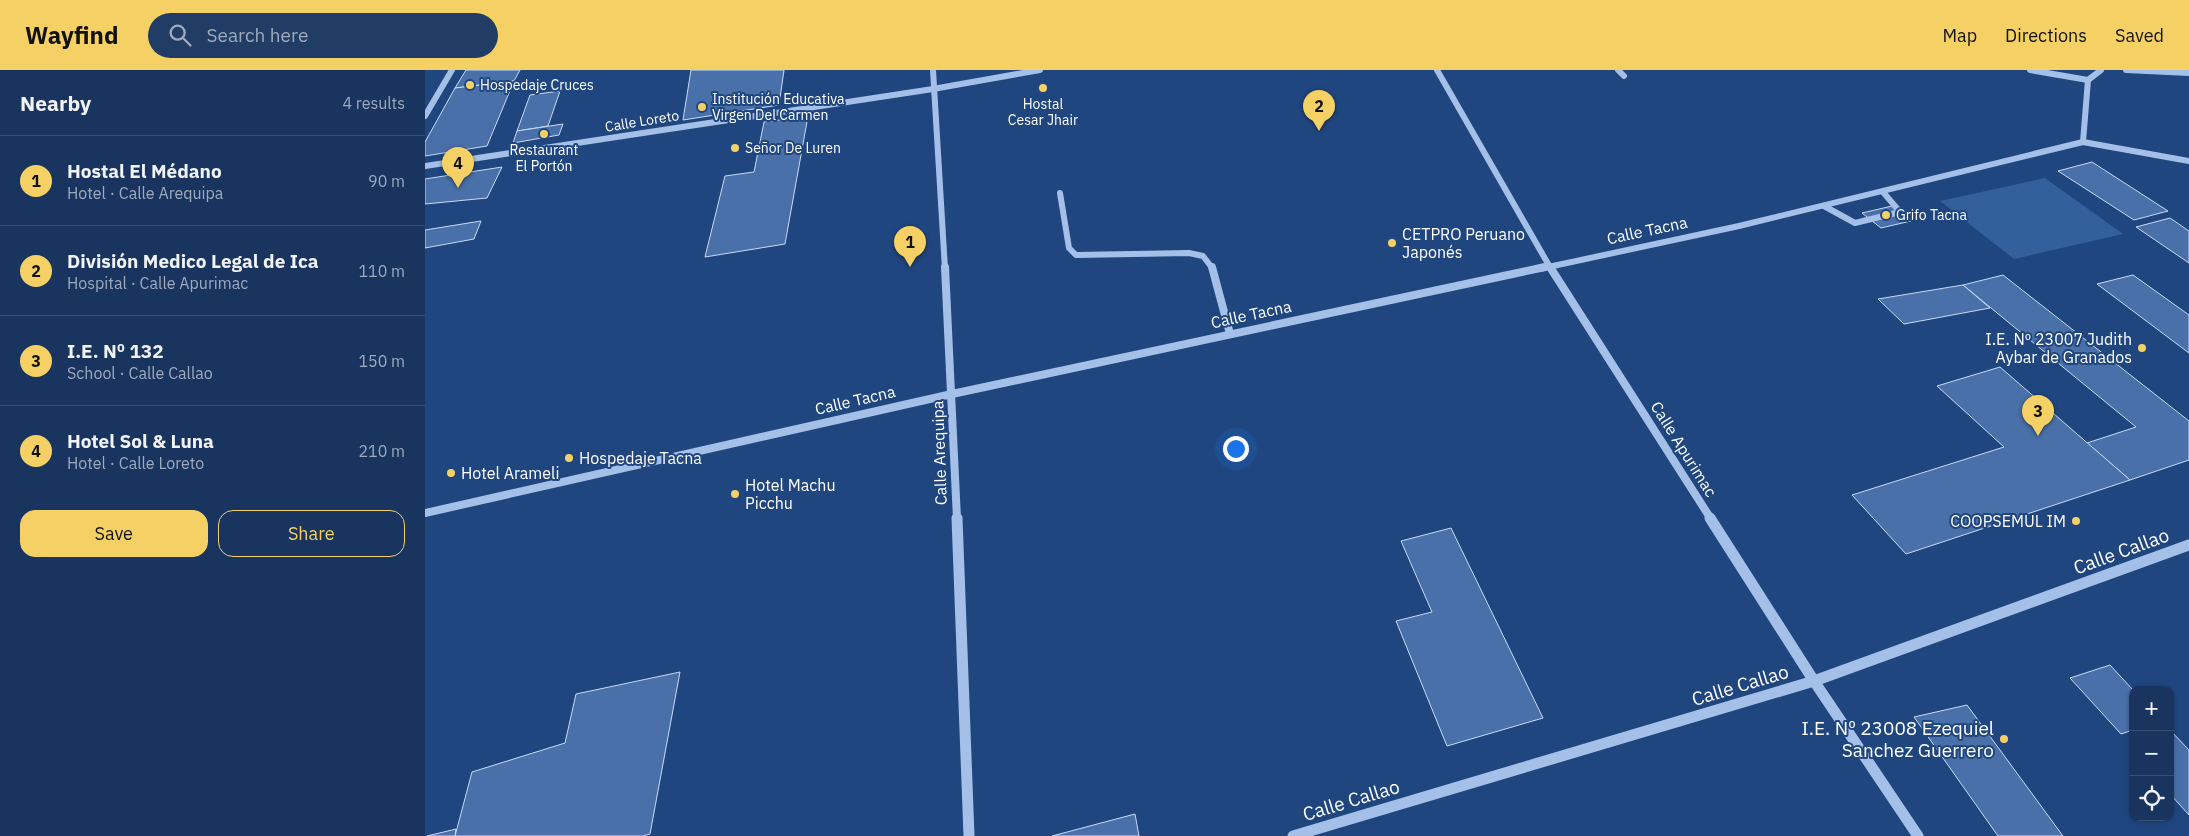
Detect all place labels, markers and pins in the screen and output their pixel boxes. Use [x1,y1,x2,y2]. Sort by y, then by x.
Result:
place label: Hospedaje Cruces [480,76,594,94]
marker: Hospedaje Cruces [464,79,476,91]
marker: Hostal Cesar Jhair [1037,82,1049,94]
place label: Institución Educativa Virgen Del Carmen [712,90,845,124]
pin: 2 [1303,90,1335,131]
place label: Hostal Cesar Jhair [1008,95,1078,129]
marker: Institución Educativa Virgen Del Carmen [696,101,708,113]
marker: Restaurant El Portón [538,128,550,140]
place label: Señor De Luren [745,139,841,157]
place label: Restaurant El Portón [510,141,579,175]
marker: Señor De Luren [729,142,741,154]
pin: 4 [442,147,474,188]
place label: Grifo Tacna [1896,206,1967,224]
marker: Grifo Tacna [1880,209,1892,221]
place label: CETPRO Peruano Japonés [1402,224,1525,262]
pin: 1 [894,226,926,267]
marker: CETPRO Peruano Japonés [1386,237,1398,249]
place label: I.E. Nº 23007 Judith Aybar de Granados [1985,329,2132,367]
marker: I.E. Nº 23007 Judith Aybar de Granados [2136,342,2148,354]
pin: 3 [2022,395,2054,436]
place label: Hospedaje Tacna [579,448,702,468]
marker: Hospedaje Tacna [563,452,575,464]
place label: Hotel Arameli [461,463,559,483]
marker: Hotel Arameli [445,467,457,479]
place label: Hotel Machu Picchu [745,475,836,513]
marker: Hotel Machu Picchu [729,488,741,500]
place label: COOPSEMUL IM [1950,511,2066,531]
marker: COOPSEMUL IM [2070,515,2082,527]
place label: I.E. Nº 23008 Ezequiel Sanchez Guerrero [1801,716,1994,762]
marker: I.E. Nº 23008 Ezequiel Sanchez Guerrero [1998,733,2010,745]

